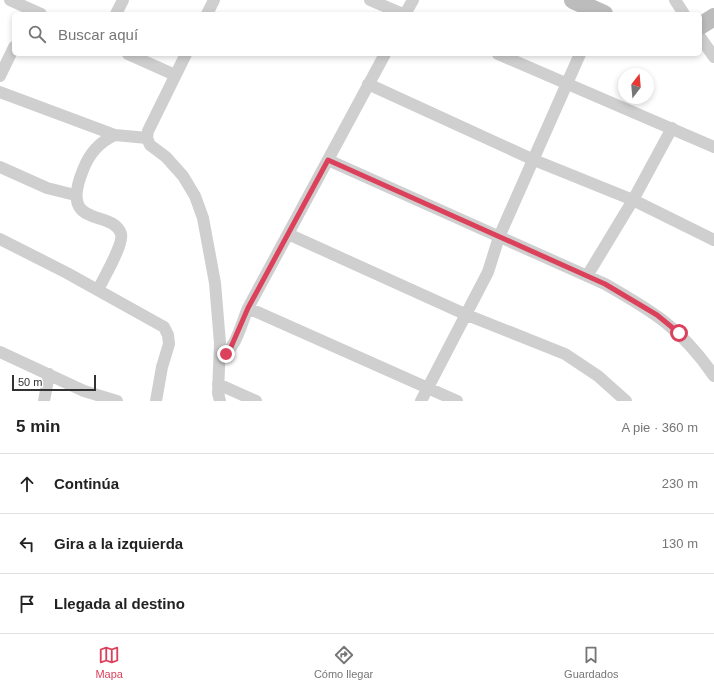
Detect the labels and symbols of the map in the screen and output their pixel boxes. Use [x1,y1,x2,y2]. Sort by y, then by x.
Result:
north arrow [618,68,654,104]
route start [670,324,688,342]
route end [217,345,235,363]
scale bar [12,373,96,392]

